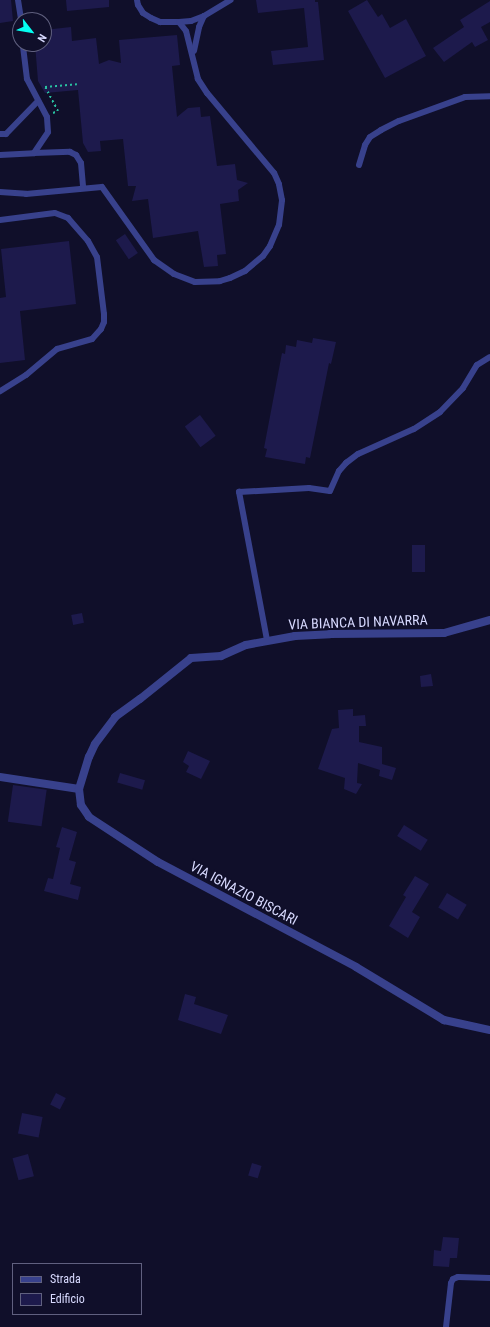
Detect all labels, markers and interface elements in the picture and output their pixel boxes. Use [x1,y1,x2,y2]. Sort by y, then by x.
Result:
north arrow [12,12,52,52]
text: N [35,32,49,44]
street label: VIA BIANCA DI NAVARRA [288,611,428,633]
street label: VIA IGNAZIO BISCARI [187,858,301,928]
legend [12,1263,142,1315]
text: Strada [50,1272,81,1286]
text: Edificio [50,1292,85,1306]

